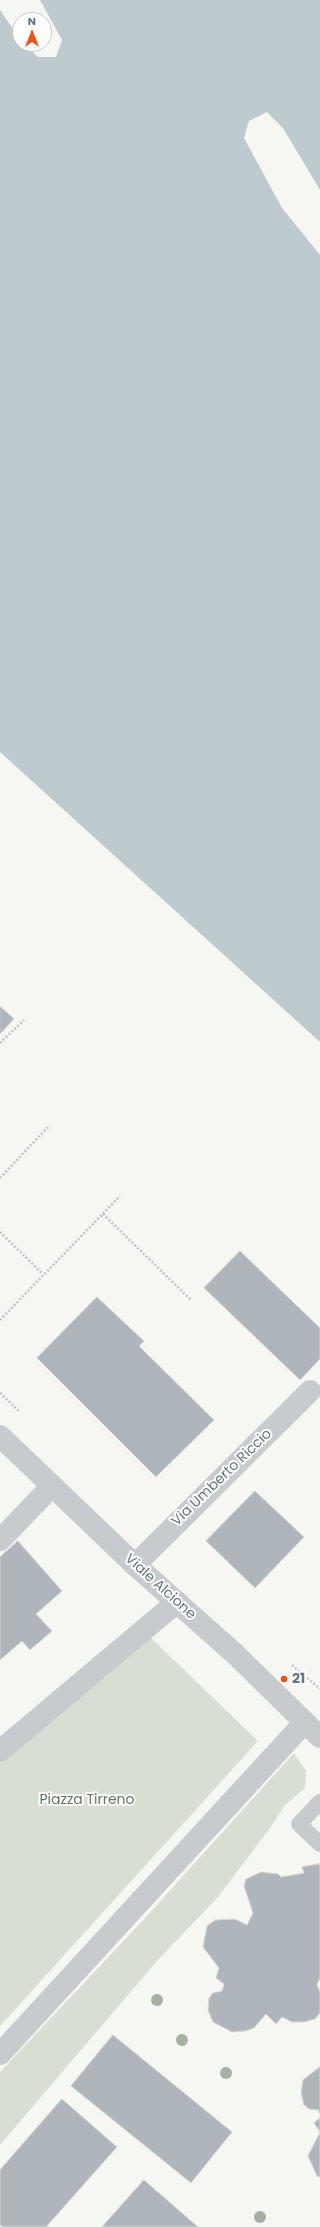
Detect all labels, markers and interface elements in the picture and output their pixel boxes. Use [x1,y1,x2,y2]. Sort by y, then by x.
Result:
north arrow [12,12,52,52]
text: N [28,13,36,29]
street label: Via Umberto Riccio [169,1426,275,1530]
street label: Viale Alcione [121,1551,199,1623]
place label: 21 [292,1671,305,1687]
marker: 21 [279,1674,289,1684]
park label: Piazza Tirreno [39,1792,135,1808]

